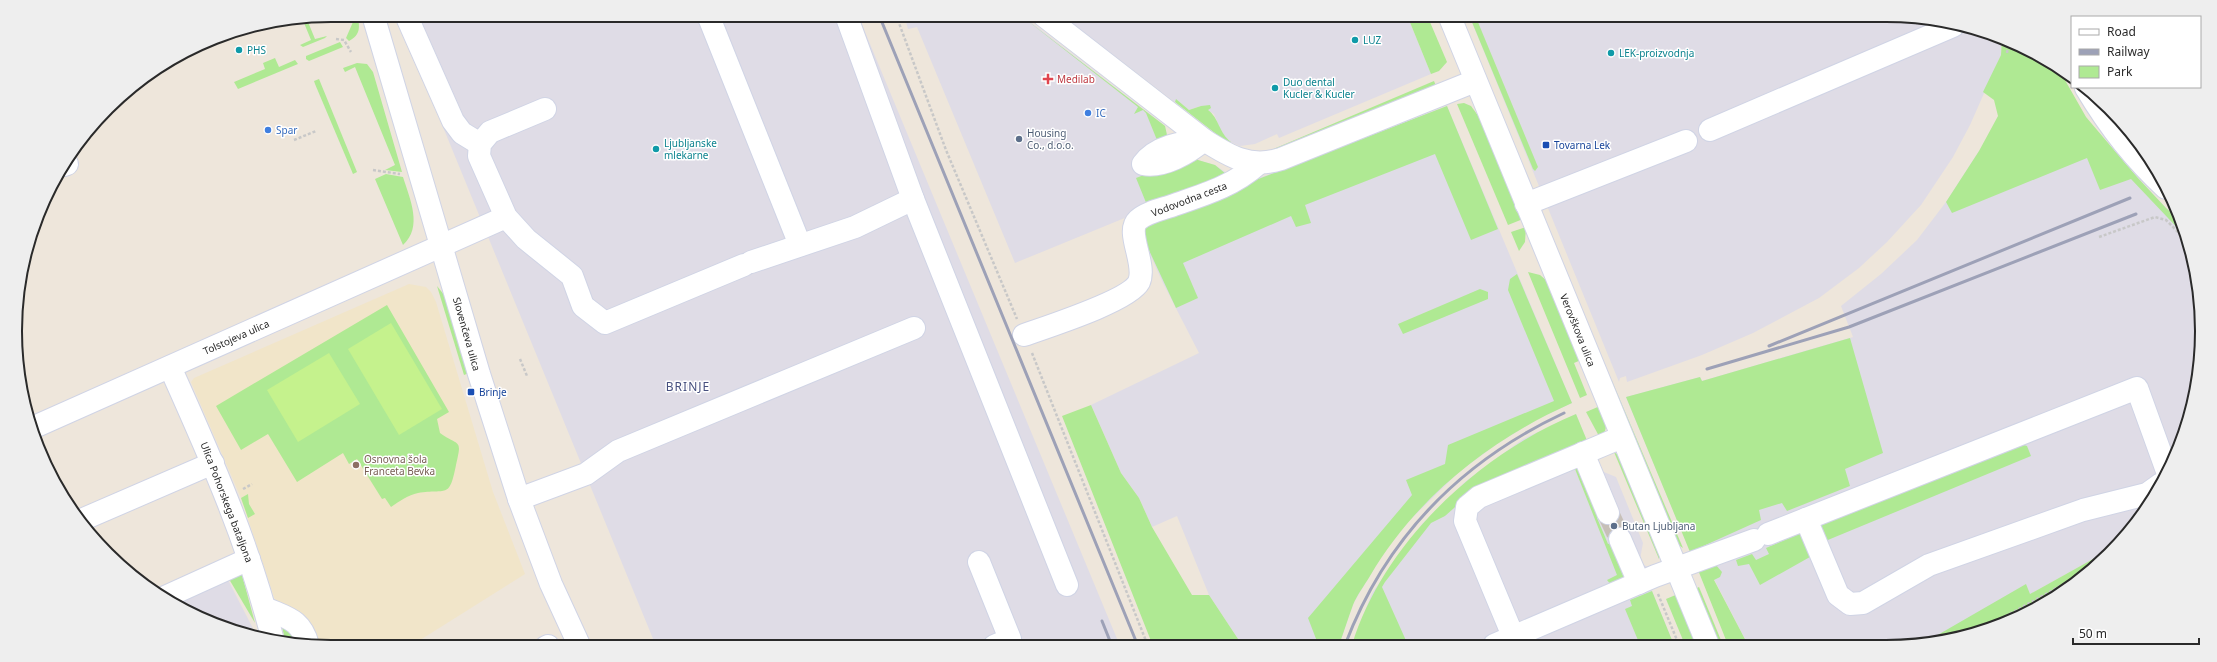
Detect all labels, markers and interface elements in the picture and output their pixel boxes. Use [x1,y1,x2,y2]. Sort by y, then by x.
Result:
legend [2071,16,2201,88]
text: Road [2107,23,2136,40]
place label: LUZ [1363,33,1381,47]
marker: LUZ [1350,35,1360,45]
place label: PHS [247,43,266,57]
text: Railway [2107,43,2151,60]
marker: PHS [234,45,244,55]
place label: LEK-proizvodnja [1619,46,1694,60]
marker: LEK-proizvodnja [1606,48,1616,58]
text: Park [2107,63,2133,80]
place label: Medilab [1057,72,1095,86]
marker: Medilab [1042,73,1054,85]
place label: Duo dental Kucler & Kucler [1283,75,1355,101]
marker: Duo dental Kucler & Kucler [1270,83,1280,93]
place label: IC [1096,106,1106,120]
marker: IC [1083,108,1093,118]
place label: Spar [276,123,297,137]
marker: Spar [263,125,273,135]
place label: Housing Co., d.o.o. [1027,126,1074,152]
marker: Housing Co., d.o.o. [1014,134,1024,144]
place label: Ljubljanske mlekarne [664,136,717,162]
place label: Tovarna Lek [1554,138,1611,152]
marker: Tovarna Lek [1541,140,1551,150]
marker: Ljubljanske mlekarne [651,144,661,154]
street label: Vodovodna cesta [1149,178,1229,220]
street label: Verovškova ulica [1557,292,1599,368]
street label: Slovenčeva ulica [450,295,484,373]
street label: Tolstojeva ulica [201,316,271,358]
district label: BRINJE [666,378,710,395]
place label: Brinje [479,385,507,399]
marker: Brinje [466,387,476,397]
street label: Ulica Pohorskega bataljona [198,440,256,564]
place label: Osnovna šola Franceta Bevka [364,452,435,478]
marker: Osnovna šola Franceta Bevka [351,460,361,470]
place label: Butan Ljubljana [1622,519,1695,533]
marker: Butan Ljubljana [1609,521,1619,531]
scale bar [2073,620,2199,646]
text: 50 m [2079,625,2107,642]

